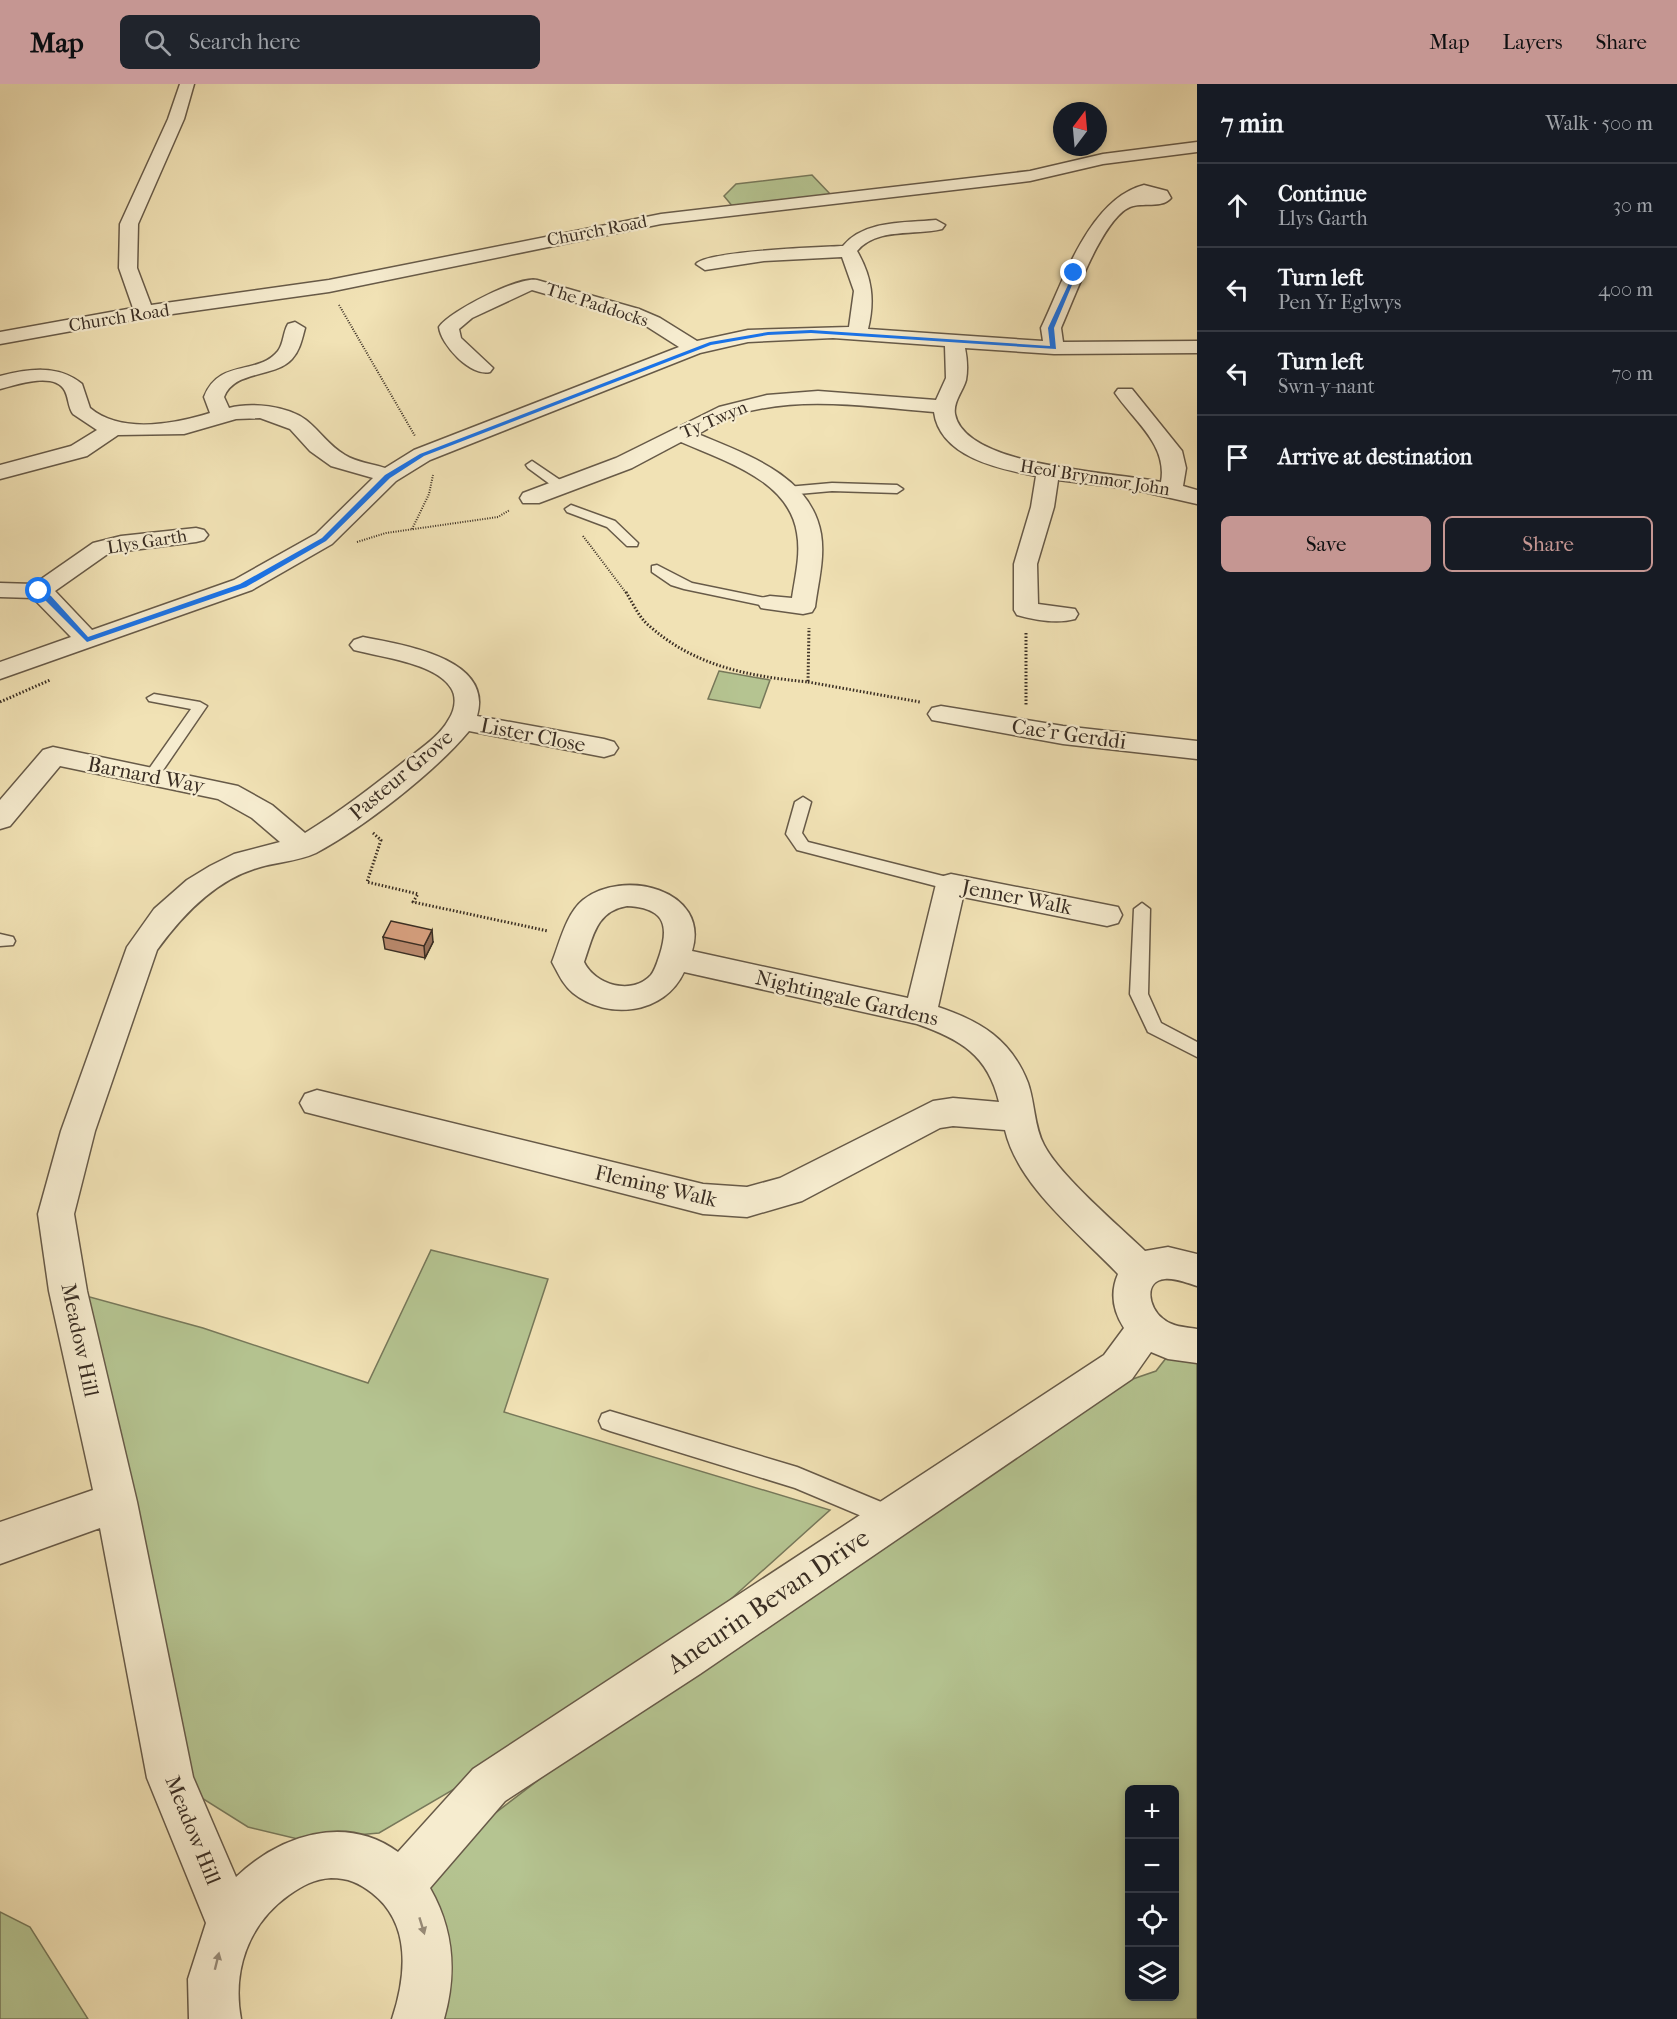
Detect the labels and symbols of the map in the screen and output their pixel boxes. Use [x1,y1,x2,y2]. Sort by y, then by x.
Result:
north arrow [1053,102,1107,156]
street label: Church Road [545,211,649,251]
route end [1060,259,1086,285]
street label: The Paddocks [543,279,651,332]
street label: Church Road [67,300,171,336]
street label: Ty Twyn [678,396,751,443]
street label: Heol Brynmor John [1019,456,1172,500]
street label: Llys Garth [105,525,189,559]
route start [25,577,51,603]
street label: Lister Close [478,713,588,757]
street label: Cae'r Gerddi [1010,714,1128,754]
street label: Pasteur Grove [344,725,458,825]
street label: Barnard Way [86,752,207,798]
street label: Jenner Walk [958,874,1074,919]
street label: Nightingale Gardens [753,965,941,1031]
street label: Fleming Walk [593,1160,720,1212]
street label: Meadow Hill [56,1281,104,1399]
street label: Aneurin Bevan Drive [660,1522,875,1681]
street label: Meadow Hill [160,1772,226,1888]
one-way arrow [418,1917,427,1935]
one-way arrow [213,1951,222,1970]

